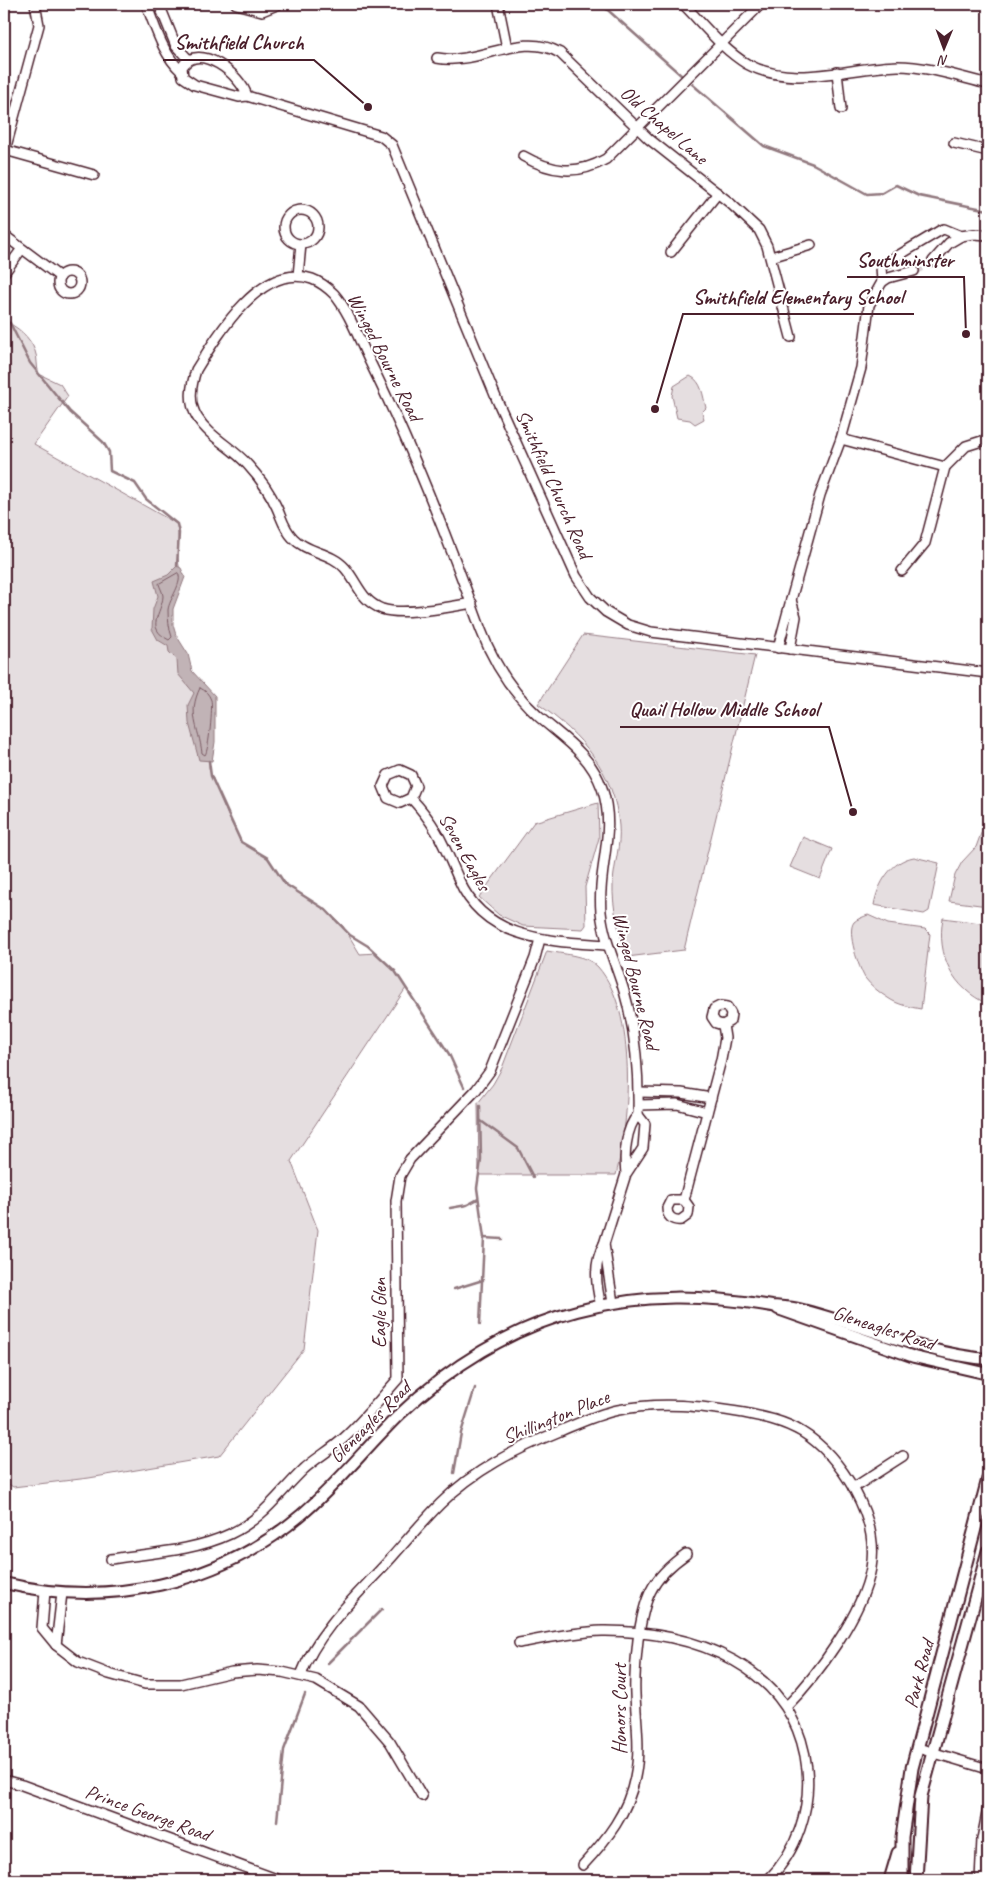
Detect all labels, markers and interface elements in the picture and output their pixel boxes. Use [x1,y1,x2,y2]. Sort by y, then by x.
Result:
north arrow [920,22,970,72]
callout: Smithfield Church [163,24,314,60]
text: Smithfield Church [174,29,305,55]
text: N [937,52,948,69]
street label: Old Chapel Lane [615,80,714,171]
callout: Southminster [847,241,964,277]
text: Southminster [857,247,956,273]
callout: Smithfield Elementary School [683,278,914,314]
text: Smithfield Elementary School [693,284,907,311]
street label: Winged Bourne Road [342,289,429,428]
street label: Smithfield Church Road [510,406,599,565]
callout: Quail Hollow Middle School [620,691,829,727]
text: Quail Hollow Middle School [629,696,823,722]
street label: Seven Eagles [433,809,498,897]
street label: Winged Bourne Road [607,910,666,1055]
street label: Eagle Glen [367,1277,392,1348]
street label: Gleneagles Road [830,1300,941,1357]
street label: Gleneagles Road [324,1374,418,1468]
street label: Shillington Place [499,1384,614,1450]
street label: Park Road [898,1634,941,1711]
street label: Honors Court [607,1661,632,1754]
street label: Prince George Road [82,1779,217,1848]

